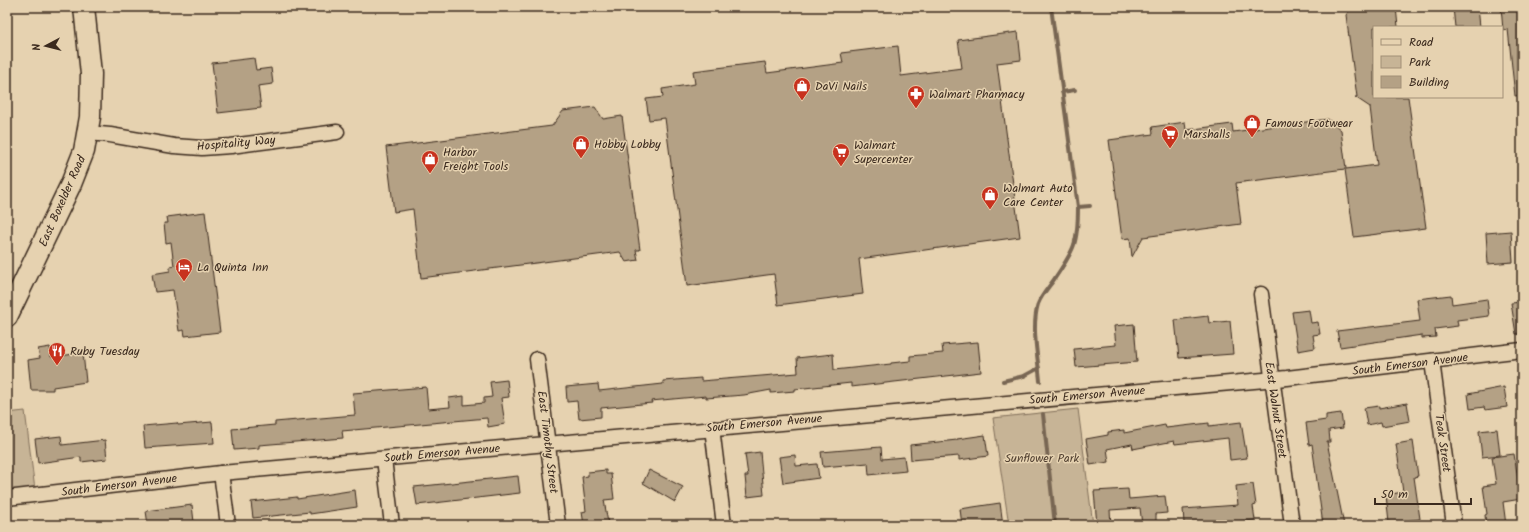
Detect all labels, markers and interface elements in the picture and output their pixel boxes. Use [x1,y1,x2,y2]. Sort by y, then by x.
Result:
north arrow [26,26,66,66]
legend [1373,26,1503,98]
text: Road [1409,33,1434,52]
text: N [28,43,46,52]
text: Park [1409,53,1431,72]
text: Building [1409,73,1449,92]
shop icon: DaVi Nails [792,76,812,101]
place label: DaVi Nails [815,77,867,96]
pharmacy icon: Walmart Pharmacy [906,84,926,109]
place label: Walmart Pharmacy [929,85,1025,104]
shop icon: Famous Footwear [1242,113,1262,138]
place label: Famous Footwear [1265,114,1353,133]
supermarket icon: Marshalls [1160,124,1180,149]
place label: Marshalls [1183,125,1230,144]
street label: Hospitality Way [196,131,277,156]
shop icon: Hobby Lobby [571,134,591,159]
place label: Hobby Lobby [594,135,661,154]
place label: Walmart Supercenter [854,136,913,169]
supermarket icon: Walmart Supercenter [831,142,851,167]
place label: Harbor Freight Tools [443,143,508,176]
shop icon: Harbor Freight Tools [420,149,440,174]
street label: East Boxelder Road [34,152,91,250]
place label: Walmart Auto Care Center [1003,179,1073,212]
shop icon: Walmart Auto Care Center [980,185,1000,210]
hotel icon: La Quinta Inn [174,257,194,282]
place label: La Quinta Inn [197,258,268,277]
restaurant icon: Ruby Tuesday [47,341,67,366]
place label: Ruby Tuesday [70,342,140,361]
street label: South Emerson Avenue [1351,348,1470,381]
street label: East Walnut Street [1259,361,1292,460]
street label: South Emerson Avenue [1028,381,1146,410]
street label: East Timothy Street [532,390,563,495]
street label: South Emerson Avenue [705,409,823,438]
street label: Teak Street [1429,413,1456,474]
street label: South Emerson Avenue [383,439,501,468]
park label: Sunflower Park [1005,449,1080,468]
street label: South Emerson Avenue [60,469,179,502]
scale bar [1375,480,1471,506]
text: 50 m [1381,485,1408,504]

